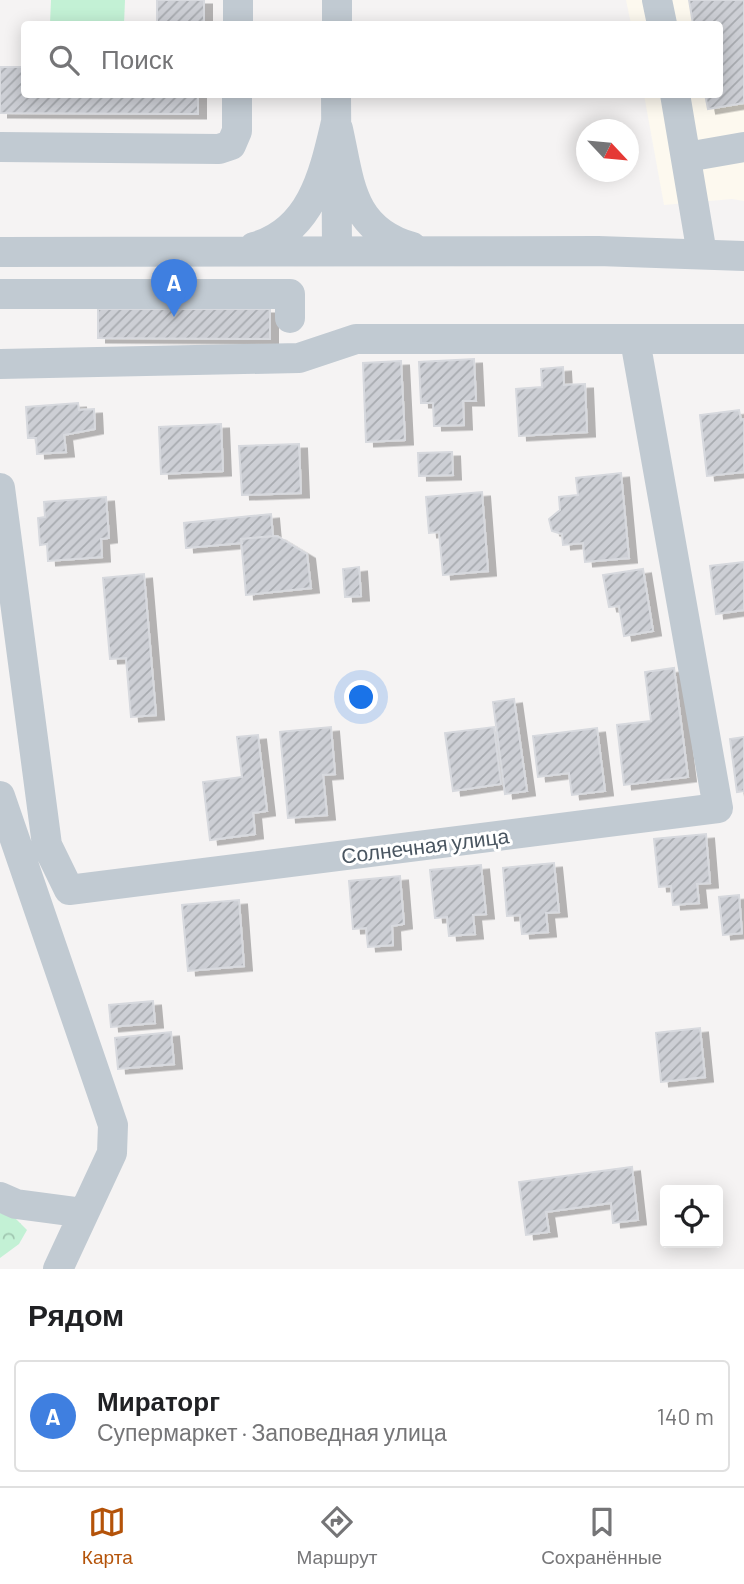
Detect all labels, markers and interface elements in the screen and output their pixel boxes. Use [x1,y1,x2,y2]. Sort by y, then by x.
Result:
search box [21,21,723,98]
icon: search [45,41,83,79]
text: Поиск [101,43,173,74]
north arrow [576,119,639,182]
pin: A [151,259,197,317]
your location [344,680,378,714]
street label: Солнечная улица [340,822,511,868]
map controls [660,1185,723,1248]
button: locate [660,1185,723,1248]
text: Рядом [28,1296,124,1332]
text: Мираторг [97,1385,220,1416]
text: A [45,1402,61,1430]
text: 140 m [657,1402,714,1430]
text: Супермаркет · Заповедная улица [97,1418,447,1446]
tab: Карта [82,1503,133,1569]
tab: Маршрут [296,1503,377,1569]
tab: Сохранённые [541,1503,662,1569]

